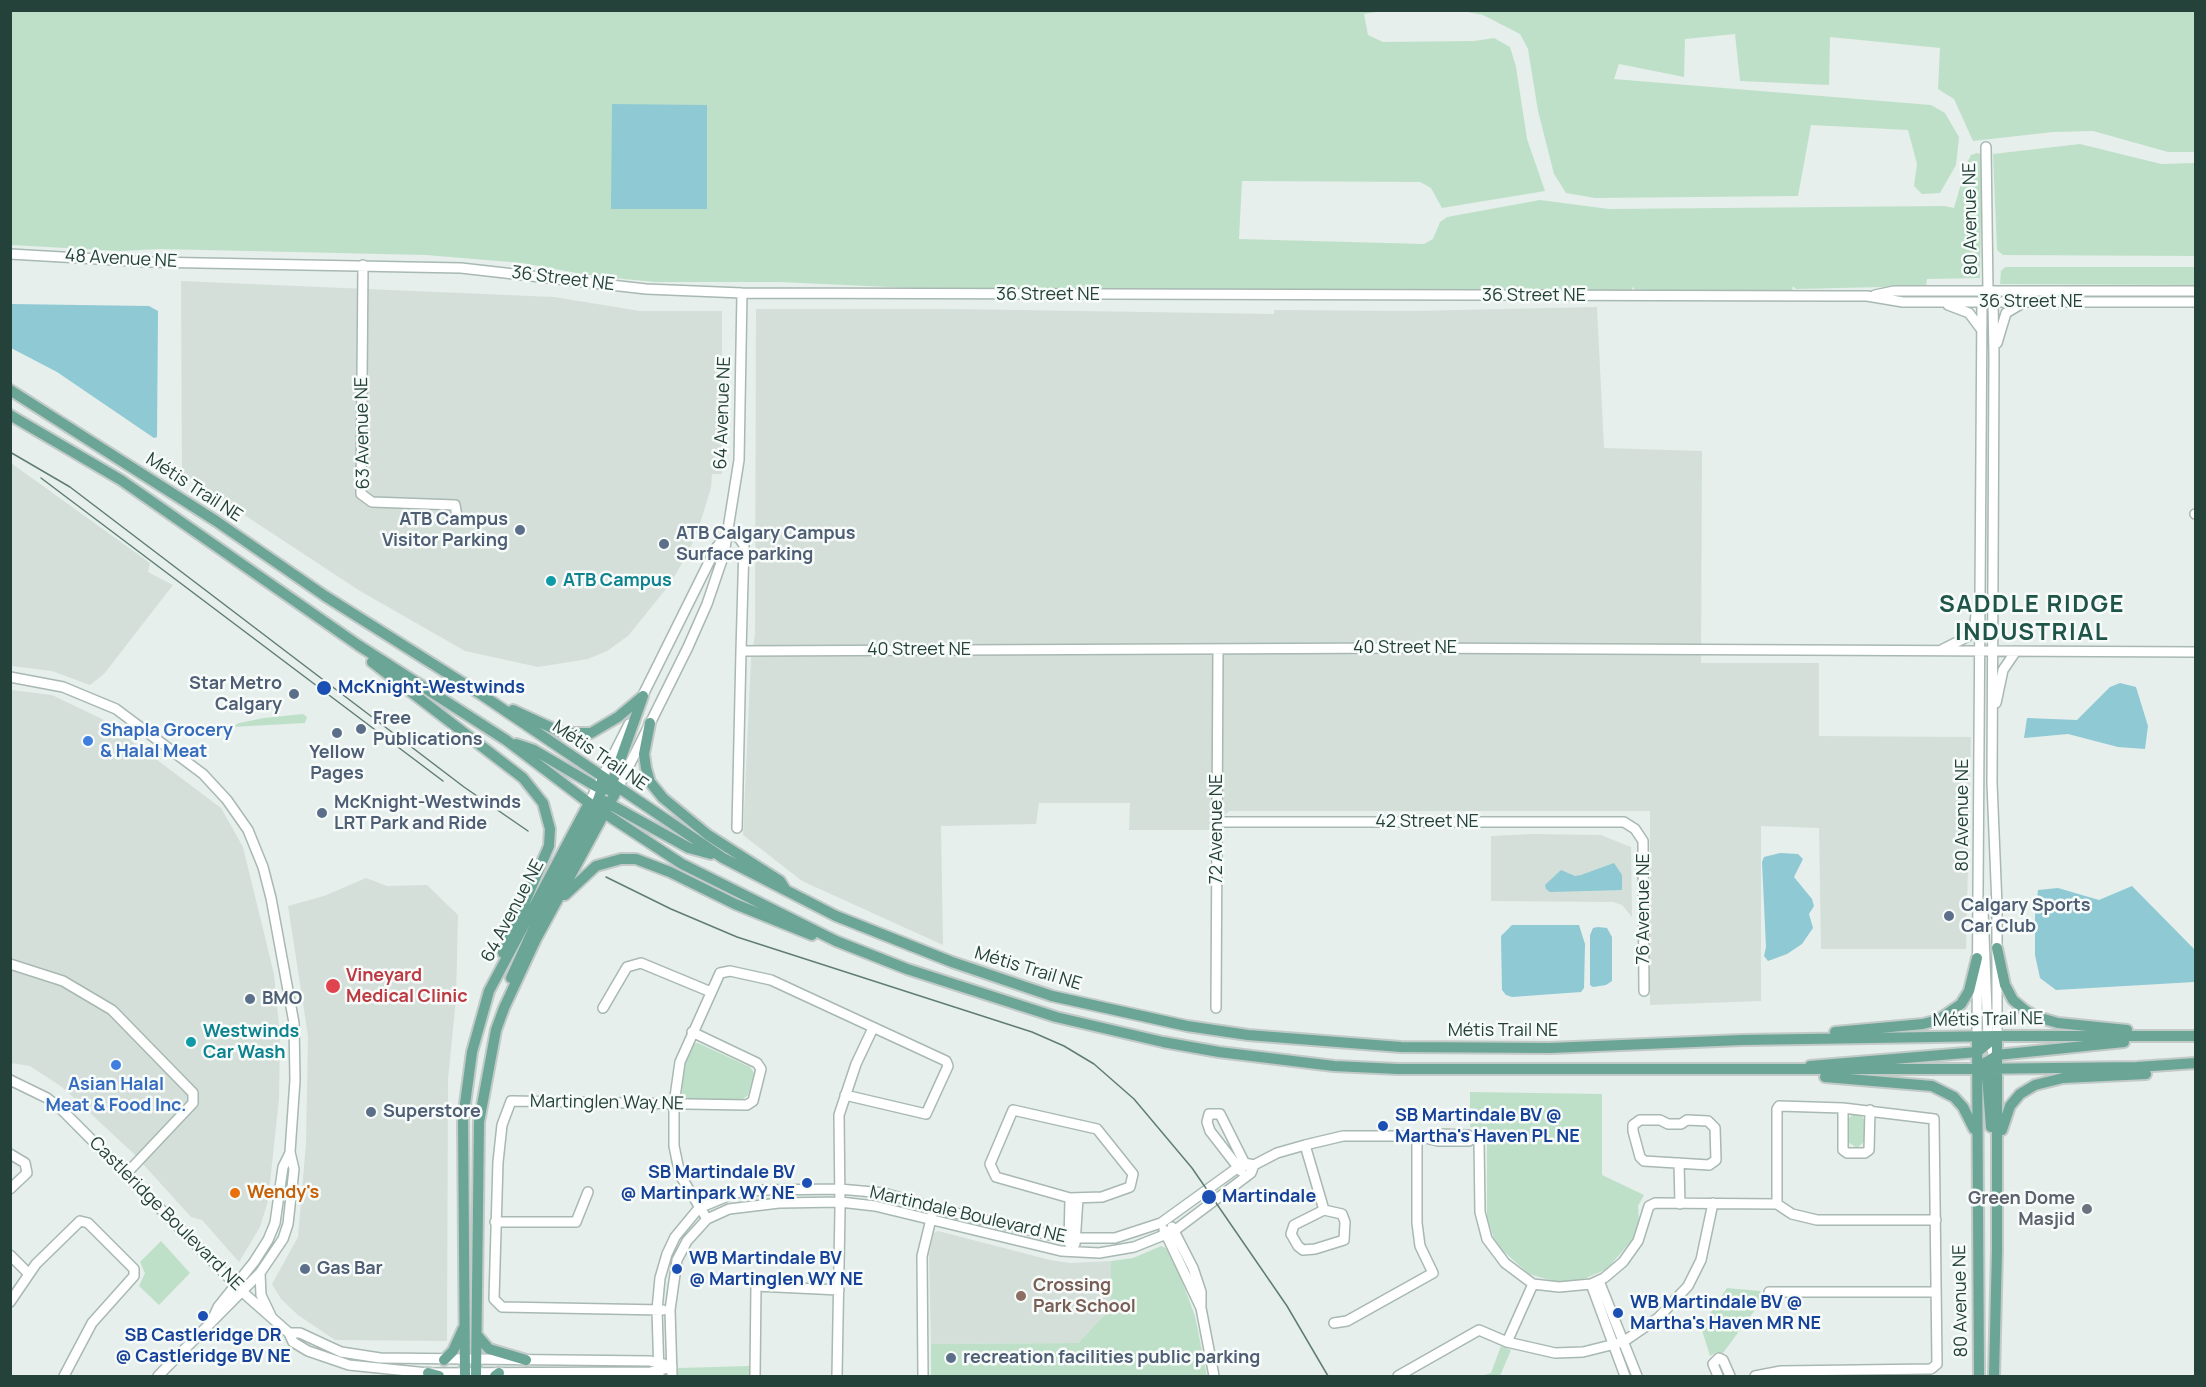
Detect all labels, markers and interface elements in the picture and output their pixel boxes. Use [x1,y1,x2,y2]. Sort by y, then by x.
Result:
street label: 80 Avenue NE [1959,162,1983,276]
street label: 48 Avenue NE [64,245,178,273]
street label: 36 Street NE [510,262,616,296]
street label: 36 Street NE [996,284,1100,306]
street label: 36 Street NE [1482,285,1586,307]
street label: 36 Street NE [1979,291,2083,313]
street label: 64 Avenue NE [710,356,736,470]
street label: 63 Avenue NE [351,377,375,489]
street label: Métis Trail NE [142,449,246,527]
place label: ATB Campus Visitor Parking [382,509,508,552]
marker: ATB Campus Visitor Parking [513,523,527,537]
place label: ATB Calgary Campus Surface parking [676,523,856,566]
marker: ATB Calgary Campus Surface parking [657,537,671,551]
place label: ATB Campus [563,570,672,592]
marker: ATB Campus [544,574,558,588]
district label: SADDLE RIDGE INDUSTRIAL [1939,591,2125,647]
street label: 40 Street NE [1353,637,1457,659]
street label: 40 Street NE [867,639,971,661]
place label: Star Metro Calgary [189,673,282,716]
place label: McKnight-Westwinds [338,677,525,699]
marker: McKnight-Westwinds [315,679,333,697]
marker: Star Metro Calgary [287,687,301,701]
place label: Free Publications [373,708,482,750]
street label: Métis Trail NE [548,716,652,796]
place label: Shapla Grocery & Halal Meat [100,720,233,762]
marker: Free Publications [354,722,368,736]
marker: Yellow Pages [330,726,344,740]
marker: Shapla Grocery & Halal Meat [81,734,95,748]
place label: Yellow Pages [309,742,365,784]
street label: 80 Avenue NE [1952,759,1974,871]
street label: 72 Avenue NE [1206,774,1228,884]
place label: McKnight-Westwinds LRT Park and Ride [334,792,521,834]
marker: McKnight-Westwinds LRT Park and Ride [315,806,329,820]
street label: 42 Street NE [1375,811,1479,833]
street label: 76 Avenue NE [1633,853,1655,965]
street label: 64 Avenue NE [477,856,549,966]
place label: Calgary Sports Car Club [1961,895,2090,938]
marker: Calgary Sports Car Club [1942,909,1956,923]
street label: Métis Trail NE [972,942,1084,996]
place label: Vineyard Medical Clinic [346,965,468,1008]
marker: Vineyard Medical Clinic [324,977,342,995]
place label: BMO [262,988,302,1010]
marker: BMO [243,992,257,1006]
street label: Métis Trail NE [1932,1008,2044,1032]
street label: Métis Trail NE [1448,1020,1558,1042]
place label: Westwinds Car Wash [203,1021,299,1064]
marker: Westwinds Car Wash [184,1035,198,1049]
marker: Asian Halal Meat & Food Inc. [109,1058,123,1072]
place label: Asian Halal Meat & Food Inc. [45,1074,187,1116]
street label: Martinglen Way NE [530,1091,684,1115]
place label: Superstore [383,1101,481,1123]
marker: Superstore [364,1105,378,1119]
place label: SB Martindale BV @ Martha's Haven PL NE [1395,1105,1580,1148]
marker: SB Martindale BV @ Martha's Haven PL NE [1376,1119,1390,1133]
street label: Castleridge Boulevard NE [85,1133,247,1295]
place label: SB Martindale BV @ Martinpark WY NE [620,1162,795,1204]
marker: SB Martindale BV @ Martinpark WY NE [800,1176,814,1190]
place label: Wendy's [247,1182,319,1204]
street label: Martindale Boulevard NE [868,1182,1068,1248]
marker: Wendy's [228,1186,242,1200]
place label: Martindale [1222,1186,1316,1208]
marker: Martindale [1200,1188,1218,1206]
place label: Green Dome Masjid [1968,1188,2075,1230]
marker: Green Dome Masjid [2080,1202,2094,1216]
street label: 80 Avenue NE [1949,1244,1973,1358]
place label: WB Martindale BV @ Martinglen WY NE [689,1248,863,1290]
place label: Gas Bar [317,1258,383,1280]
marker: Gas Bar [298,1262,312,1276]
marker: WB Martindale BV @ Martinglen WY NE [670,1262,684,1276]
place label: Crossing Park School [1033,1275,1136,1318]
marker: Crossing Park School [1014,1289,1028,1303]
place label: WB Martindale BV @ Martha's Haven MR NE [1630,1292,1821,1334]
marker: WB Martindale BV @ Martha's Haven MR NE [1611,1306,1625,1320]
marker: SB Castleridge DR @ Castleridge BV NE [196,1309,210,1323]
place label: SB Castleridge DR @ Castleridge BV NE [115,1325,291,1368]
place label: recreation facilities public parking [963,1347,1260,1369]
marker: recreation facilities public parking [944,1351,958,1365]

